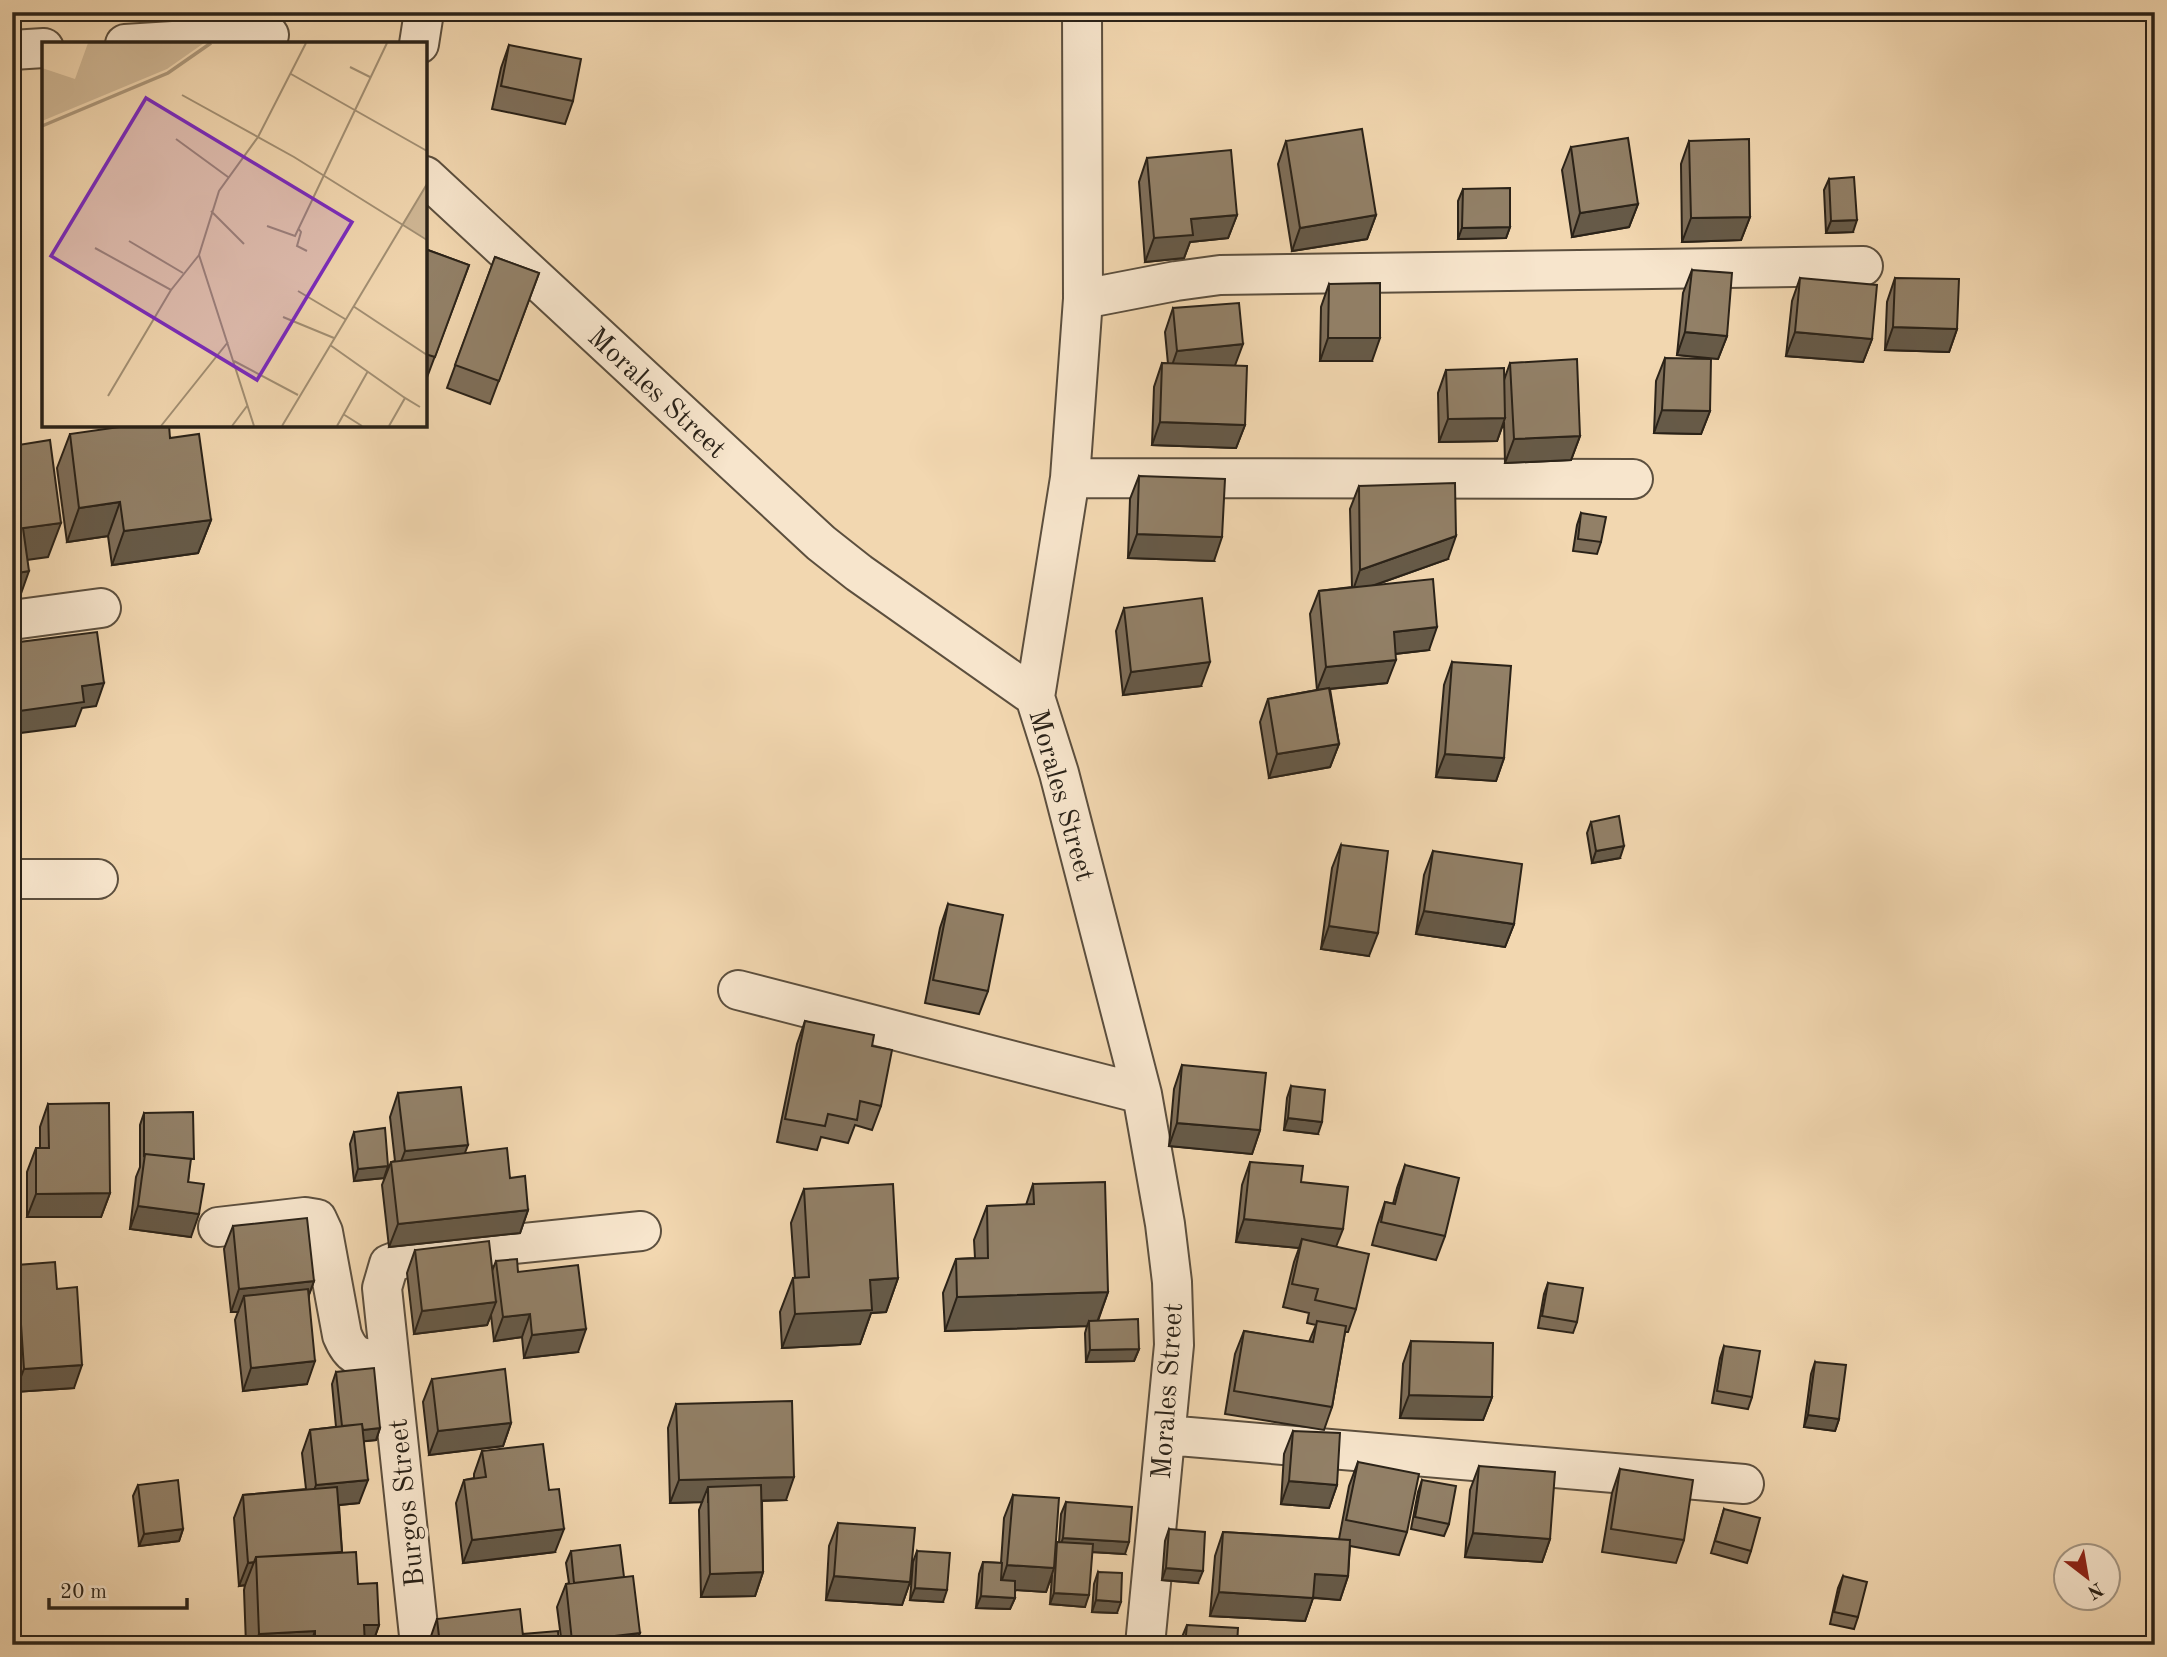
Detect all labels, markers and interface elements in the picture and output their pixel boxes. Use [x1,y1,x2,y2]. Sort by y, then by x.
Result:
inset map [42,42,427,427]
street label: Morales Street [582,323,730,465]
street label: Morales Street [1022,707,1098,885]
street label: Morales Street [1149,1302,1189,1481]
street label: Burgos Street [385,1417,431,1588]
north arrow [2052,1542,2122,1612]
scale bar [49,1566,187,1610]
text: N [2083,1578,2106,1602]
text: 20 m [60,1582,107,1603]

